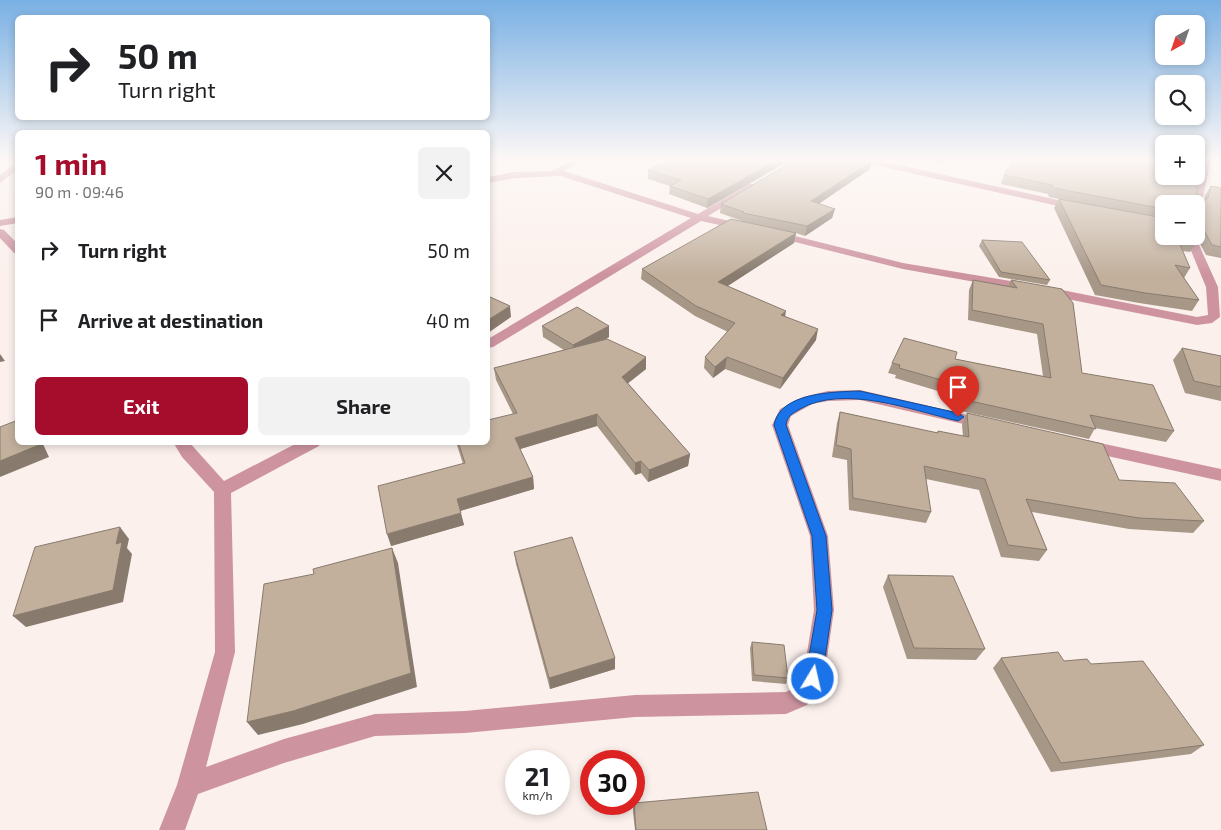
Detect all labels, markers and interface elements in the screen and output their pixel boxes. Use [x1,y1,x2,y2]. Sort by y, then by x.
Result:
north arrow [1155,15,1205,65]
map controls [1155,15,1205,245]
text: 50 m [118,34,198,76]
icon: right [35,35,100,100]
button: search [1155,75,1205,125]
text: Turn right [118,76,216,102]
button: + [1155,135,1205,185]
text: 1 min [35,145,107,181]
button: close [418,147,470,199]
text: 90 m · 09:46 [35,182,124,201]
button: − [1155,195,1205,245]
icon: right [35,236,63,264]
text: Turn right [78,239,166,262]
text: 50 m [427,239,470,262]
icon: arrive [35,306,63,334]
text: Arrive at destination [78,309,263,332]
text: 40 m [426,309,470,332]
pin [937,366,979,417]
icon: arrive [944,373,972,401]
button: Exit [35,377,248,435]
button: Share [258,377,470,435]
position arrow [786,652,838,704]
speed limit sign: 30 [580,750,645,815]
text: 21 [525,761,550,791]
text: km/h [523,788,552,802]

